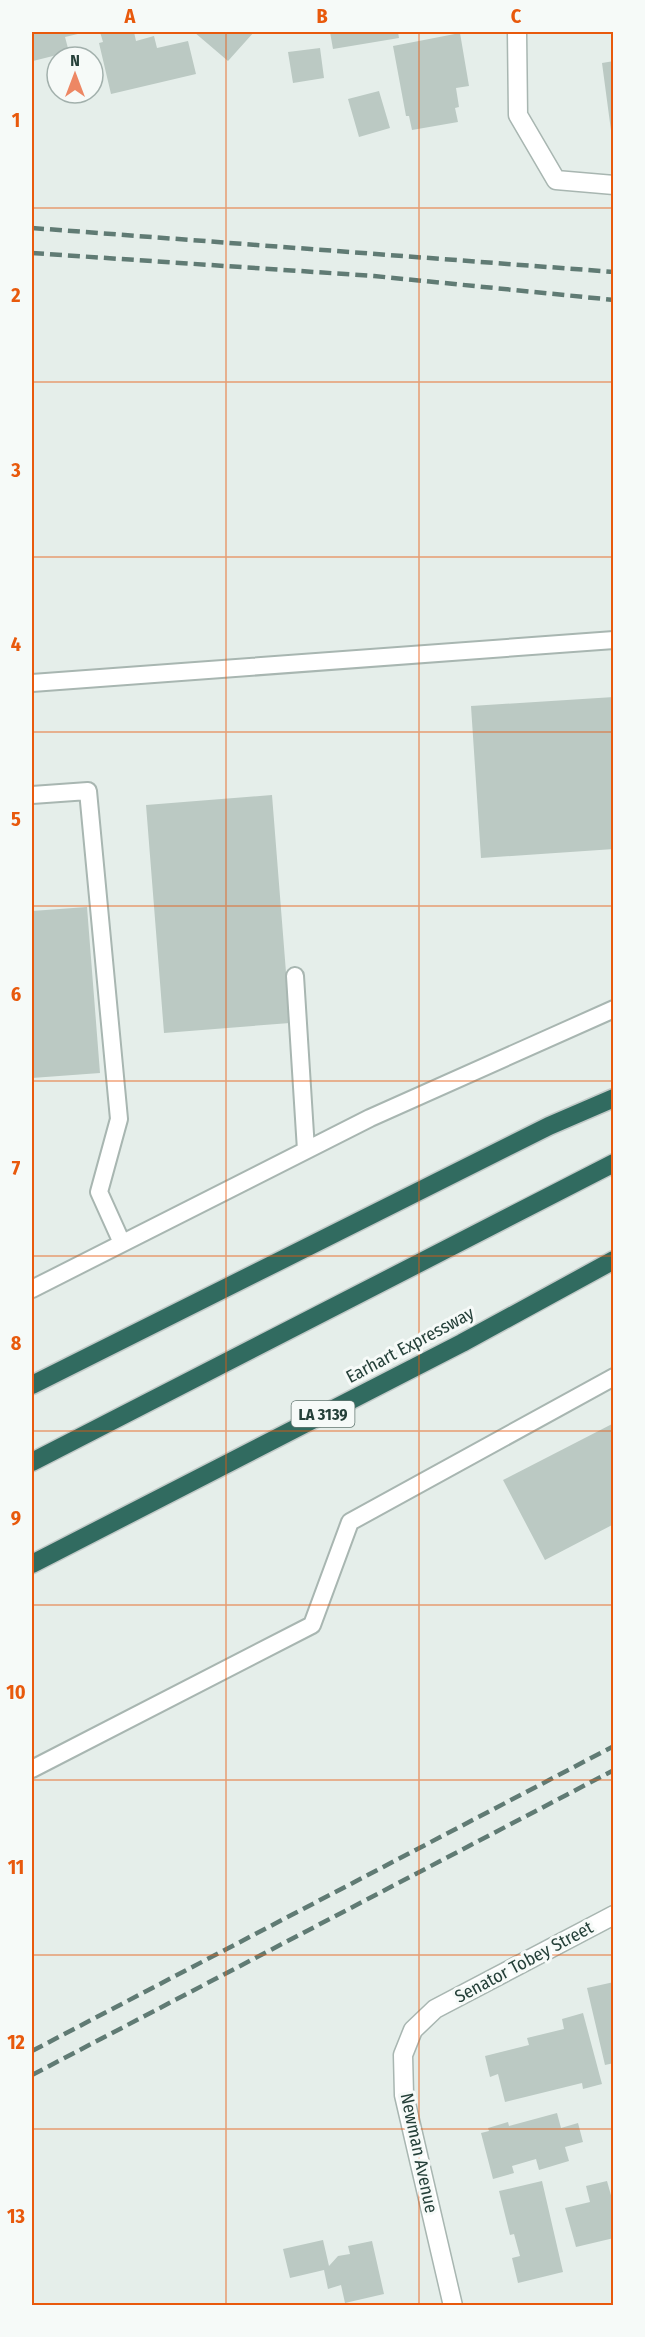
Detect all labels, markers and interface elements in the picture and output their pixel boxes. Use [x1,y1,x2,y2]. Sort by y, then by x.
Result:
text: A [124,4,137,28]
text: B [316,4,328,28]
text: C [511,4,522,28]
north arrow [45,45,105,105]
text: N [70,51,80,70]
text: 1 [12,108,20,132]
text: 2 [10,283,21,307]
text: 3 [10,458,21,482]
text: 4 [11,632,21,656]
text: 5 [11,807,21,831]
text: 6 [11,982,21,1006]
text: 7 [12,1156,21,1180]
street label: Earhart Expressway [342,1302,478,1388]
text: 8 [11,1331,22,1355]
road number: LA 3139 [292,1401,354,1427]
text: 9 [11,1506,21,1530]
text: 10 [6,1680,26,1704]
text: 11 [8,1855,24,1879]
street label: Senator Tobey Street [451,1916,597,2008]
text: 12 [7,2030,25,2054]
street label: Newman Avenue [396,2091,442,2215]
text: 13 [7,2204,25,2228]

